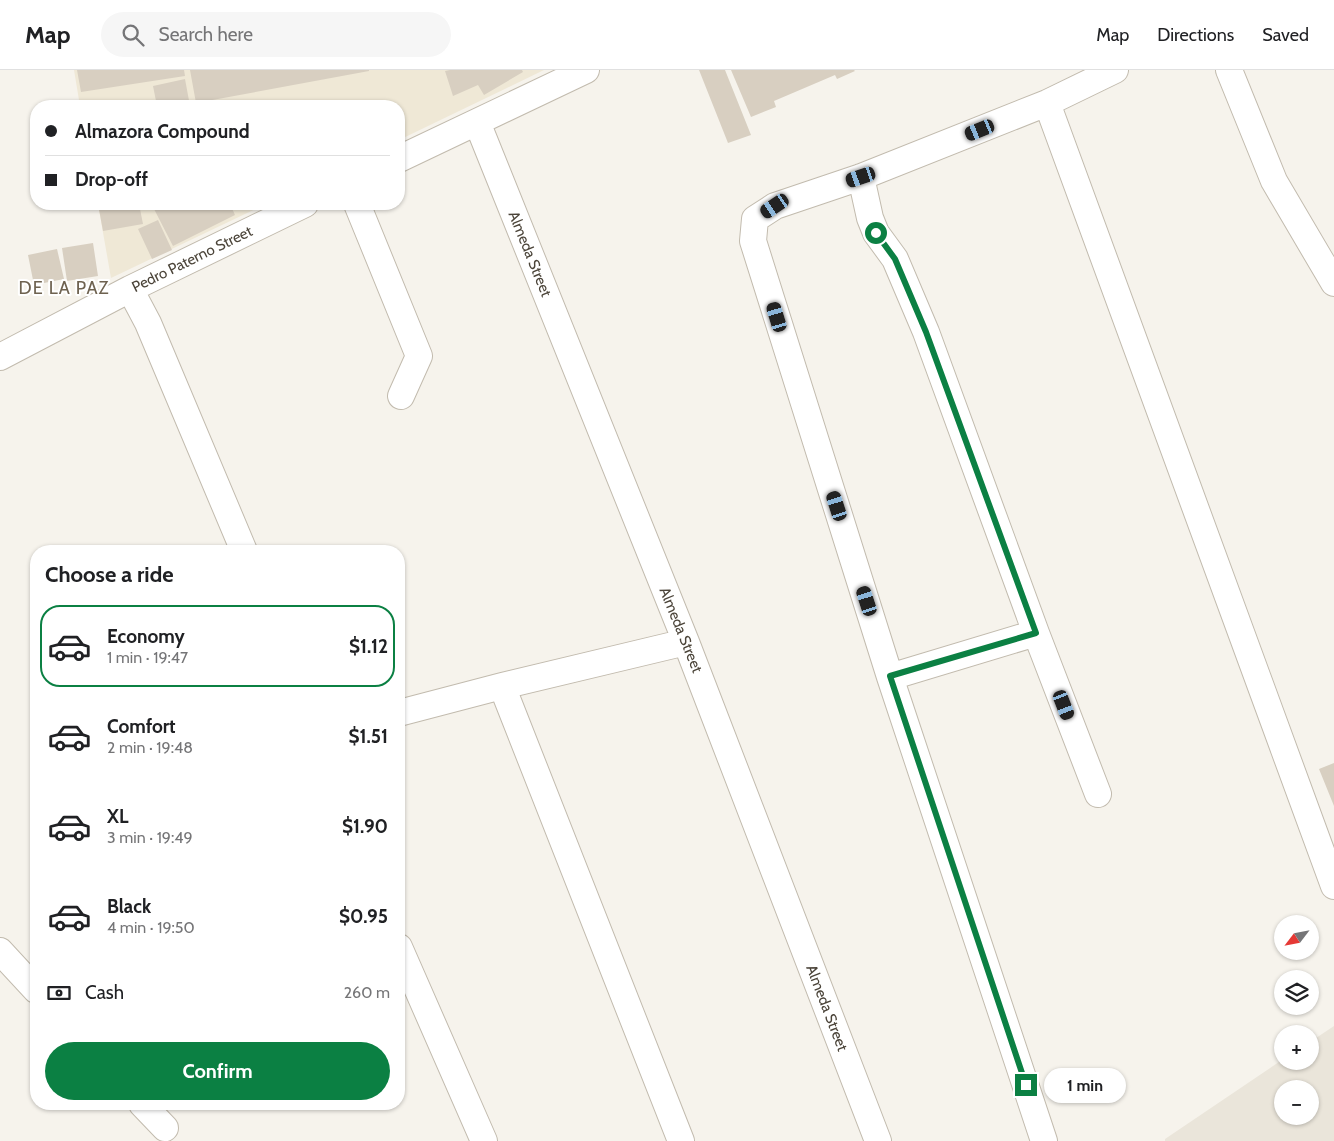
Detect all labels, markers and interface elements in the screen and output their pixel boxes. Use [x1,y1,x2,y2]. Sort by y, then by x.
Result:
search box [101,12,451,57]
text: Map [25,20,71,49]
icon: search [119,21,147,49]
text: Search here [159,23,253,46]
text: Map [1096,24,1129,46]
text: Directions [1157,24,1234,46]
text: Saved [1262,24,1309,46]
car [963,117,996,143]
text: Almazora Compound [75,120,249,143]
car [844,165,877,189]
text: Drop-off [75,168,148,191]
car [758,191,791,221]
street label: Almeda Street [505,208,555,300]
street label: Pedro Paterno Street [129,222,255,296]
route start [865,222,887,244]
district label: DE LA PAZ [19,277,109,299]
car [765,300,788,334]
car [825,489,848,523]
text: Choose a ride [45,561,174,588]
street label: Almeda Street [656,584,706,676]
car [855,584,878,618]
icon: car [47,624,92,669]
text: Economy [107,625,185,648]
text: $1.12 [349,635,388,658]
text: 1 min · 19:47 [107,648,188,667]
car [1051,688,1076,722]
icon: car [47,714,92,759]
text: Comfort [107,715,176,738]
text: $1.51 [349,725,388,748]
text: 2 min · 19:48 [107,738,193,757]
icon: car [47,804,92,849]
text: XL [107,805,128,828]
text: $1.90 [342,815,388,838]
text: 3 min · 19:49 [107,828,193,847]
icon: car [47,894,92,939]
text: Black [107,895,151,918]
text: $0.95 [339,905,388,928]
north arrow [1274,915,1319,960]
map controls [1274,915,1319,1125]
text: 4 min · 19:50 [107,918,195,937]
street label: Almeda Street [802,962,852,1054]
button: layers [1274,970,1319,1015]
icon: cash [45,979,73,1007]
text: Cash [85,981,124,1004]
text: 260 m [344,983,390,1002]
button: + [1274,1025,1319,1070]
button: Confirm [45,1042,390,1100]
callout: 1 min [1044,1068,1126,1102]
route end [1015,1074,1037,1096]
text: 1 min [1067,1076,1103,1095]
button: − [1274,1080,1319,1125]

